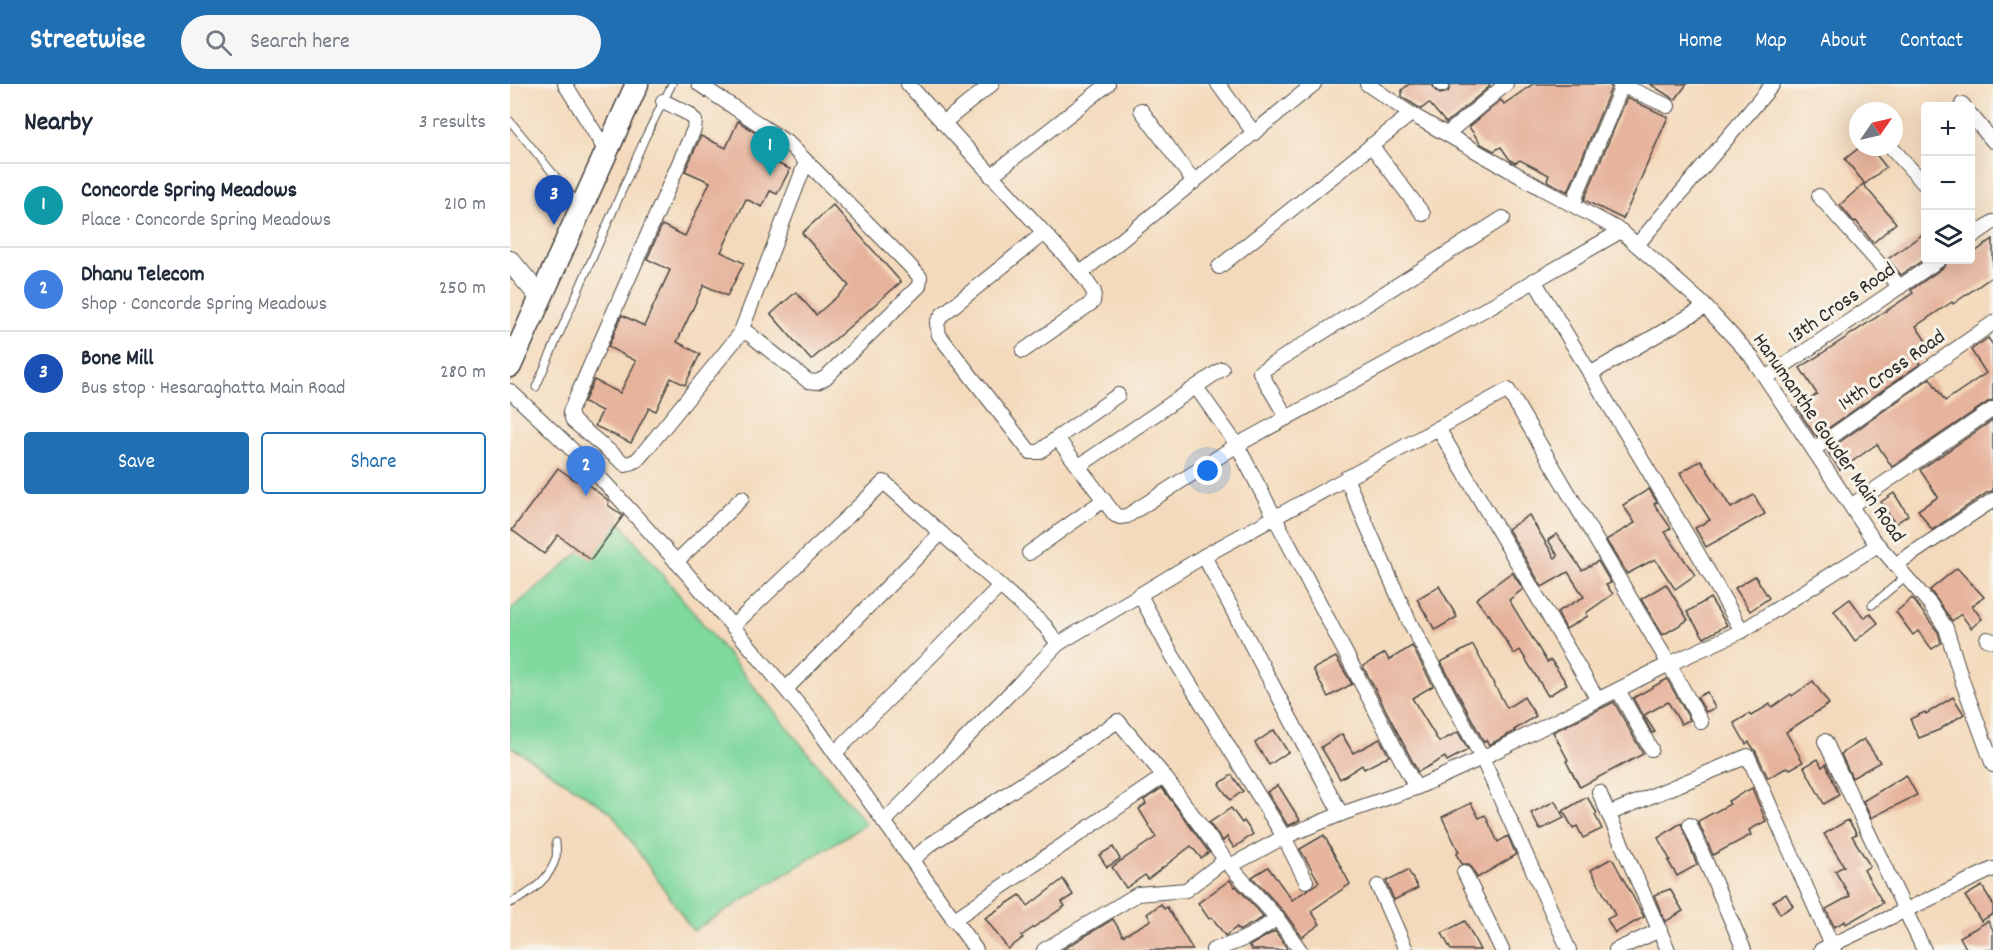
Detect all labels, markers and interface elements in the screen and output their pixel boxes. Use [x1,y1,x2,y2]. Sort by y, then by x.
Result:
search box [181,15,601,69]
text: Streetwise [30,22,145,62]
icon: search [202,26,235,59]
text: Search here [250,27,350,58]
text: Home [1678,27,1722,57]
text: Map [1755,27,1787,57]
text: About [1820,27,1867,57]
text: Contact [1900,27,1963,57]
north arrow [1849,102,1903,156]
map controls [1921,102,1975,264]
button: + [1921,102,1975,156]
text: Nearby [24,105,92,142]
text: 3 results [419,109,486,137]
pin: 1 [750,126,790,176]
button: − [1921,156,1975,210]
text: Concorde Spring Meadows [81,176,297,207]
pin: 3 [534,176,573,225]
text: 1 [41,191,46,219]
text: 210 m [444,191,486,219]
text: Place · Concorde Spring Meadows [81,207,331,235]
button: layers [1921,210,1975,264]
street label: 13th Cross Road [1783,256,1903,353]
text: Dhanu Telecom [81,260,205,291]
text: 2 [39,275,48,303]
text: 250 m [439,275,486,303]
text: Shop · Concorde Spring Meadows [81,291,327,319]
street label: 14th Cross Road [1833,323,1952,420]
street label: Hanumanthe Gowder Main Road [1744,328,1911,550]
text: Bone Mill [81,344,154,375]
text: 3 [39,359,48,387]
text: 280 m [440,359,486,387]
text: Bus stop · Hesaraghatta Main Road [81,375,345,403]
button: Save [24,432,249,494]
button: Share [261,432,486,494]
pin: 2 [566,446,606,496]
your location [1193,456,1222,485]

